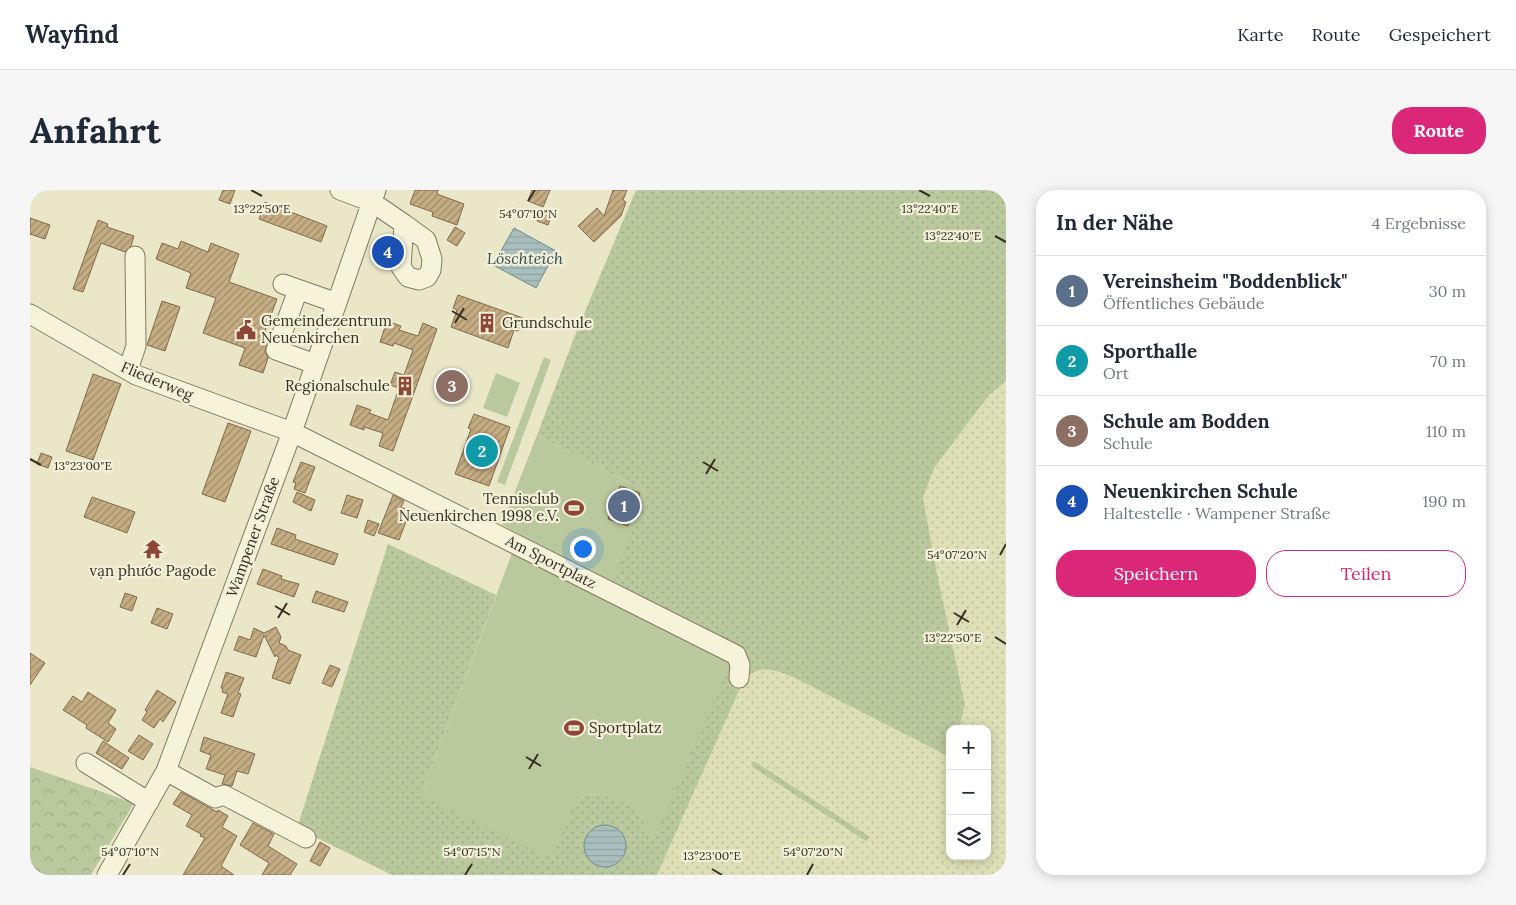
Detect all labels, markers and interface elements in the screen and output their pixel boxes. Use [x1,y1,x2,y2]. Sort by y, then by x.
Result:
text: Wayfind [25,19,119,50]
text: Karte [1237,23,1283,46]
text: Route [1311,23,1361,46]
text: Gespeichert [1389,23,1491,46]
button: Route [1392,107,1486,154]
text: Anfahrt [30,108,161,153]
text: 13°22'50"E [234,201,290,216]
text: 13°22'40"E [902,201,958,216]
text: 54°07'10"N [499,206,557,221]
text: In der Nähe [1056,209,1173,236]
text: 4 Ergebnisse [1372,213,1466,233]
text: 13°22'40"E [925,228,981,243]
pin: 4 [372,233,404,271]
water label: Löschteich [487,248,563,268]
text: Vereinsheim "Boddenblick" [1103,269,1347,293]
text: 1 [1069,281,1075,301]
text: 30 m [1429,281,1466,301]
text: Öffentliches Gebäude [1103,293,1264,313]
place label: Gemeindezentrum Neuenkirchen [261,311,392,347]
building icon: Grundschule [476,312,498,334]
place label: Grundschule [502,313,592,332]
public building icon: Gemeindezentrum Neuenkirchen [235,319,257,341]
text: Sporthalle [1103,339,1197,363]
text: 2 [1068,351,1076,371]
text: 70 m [1430,351,1466,371]
street label: Fliederweg [118,357,197,405]
text: Ort [1103,363,1129,383]
pin: 3 [436,367,468,405]
building icon: Regionalschule [394,375,416,397]
place label: Regionalschule [285,376,390,395]
text: Schule am Bodden [1103,409,1270,433]
text: 3 [1068,421,1076,441]
text: 110 m [1426,421,1466,441]
pin: 2 [466,432,498,470]
text: Schule [1103,433,1153,453]
text: 13°23'00"E [54,458,112,473]
street label: Wampener Straße [222,474,283,600]
text: Neuenkirchen Schule [1103,479,1298,503]
pin: 1 [608,487,640,525]
place label: Tennisclub Neuenkirchen 1998 e.V. [399,489,559,525]
text: 4 [1068,491,1076,511]
text: 190 m [1422,491,1466,511]
sports icon: Tennisclub Neuenkirchen 1998 e.V. [563,497,585,519]
text: Haltestelle · Wampener Straße [1103,503,1330,523]
street label: Am Sportplatz [502,530,600,593]
your location [570,536,596,562]
temple icon: vạn phước Pagode [142,538,164,560]
text: 54°07'20"N [927,547,987,562]
button: Speichern [1056,550,1256,597]
button: Teilen [1266,550,1466,597]
place label: vạn phước Pagode [90,561,216,580]
text: 13°22'50"E [925,630,981,645]
sports icon: Sportplatz [563,717,585,739]
place label: Sportplatz [589,718,662,737]
map controls [946,725,991,860]
button: + [946,725,991,770]
button: − [946,770,991,815]
button: layers [946,815,991,860]
text: 54°07'10"N [101,844,159,859]
text: 54°07'15"N [443,844,501,859]
text: 54°07'20"N [783,844,843,859]
text: 13°23'00"E [683,848,741,863]

